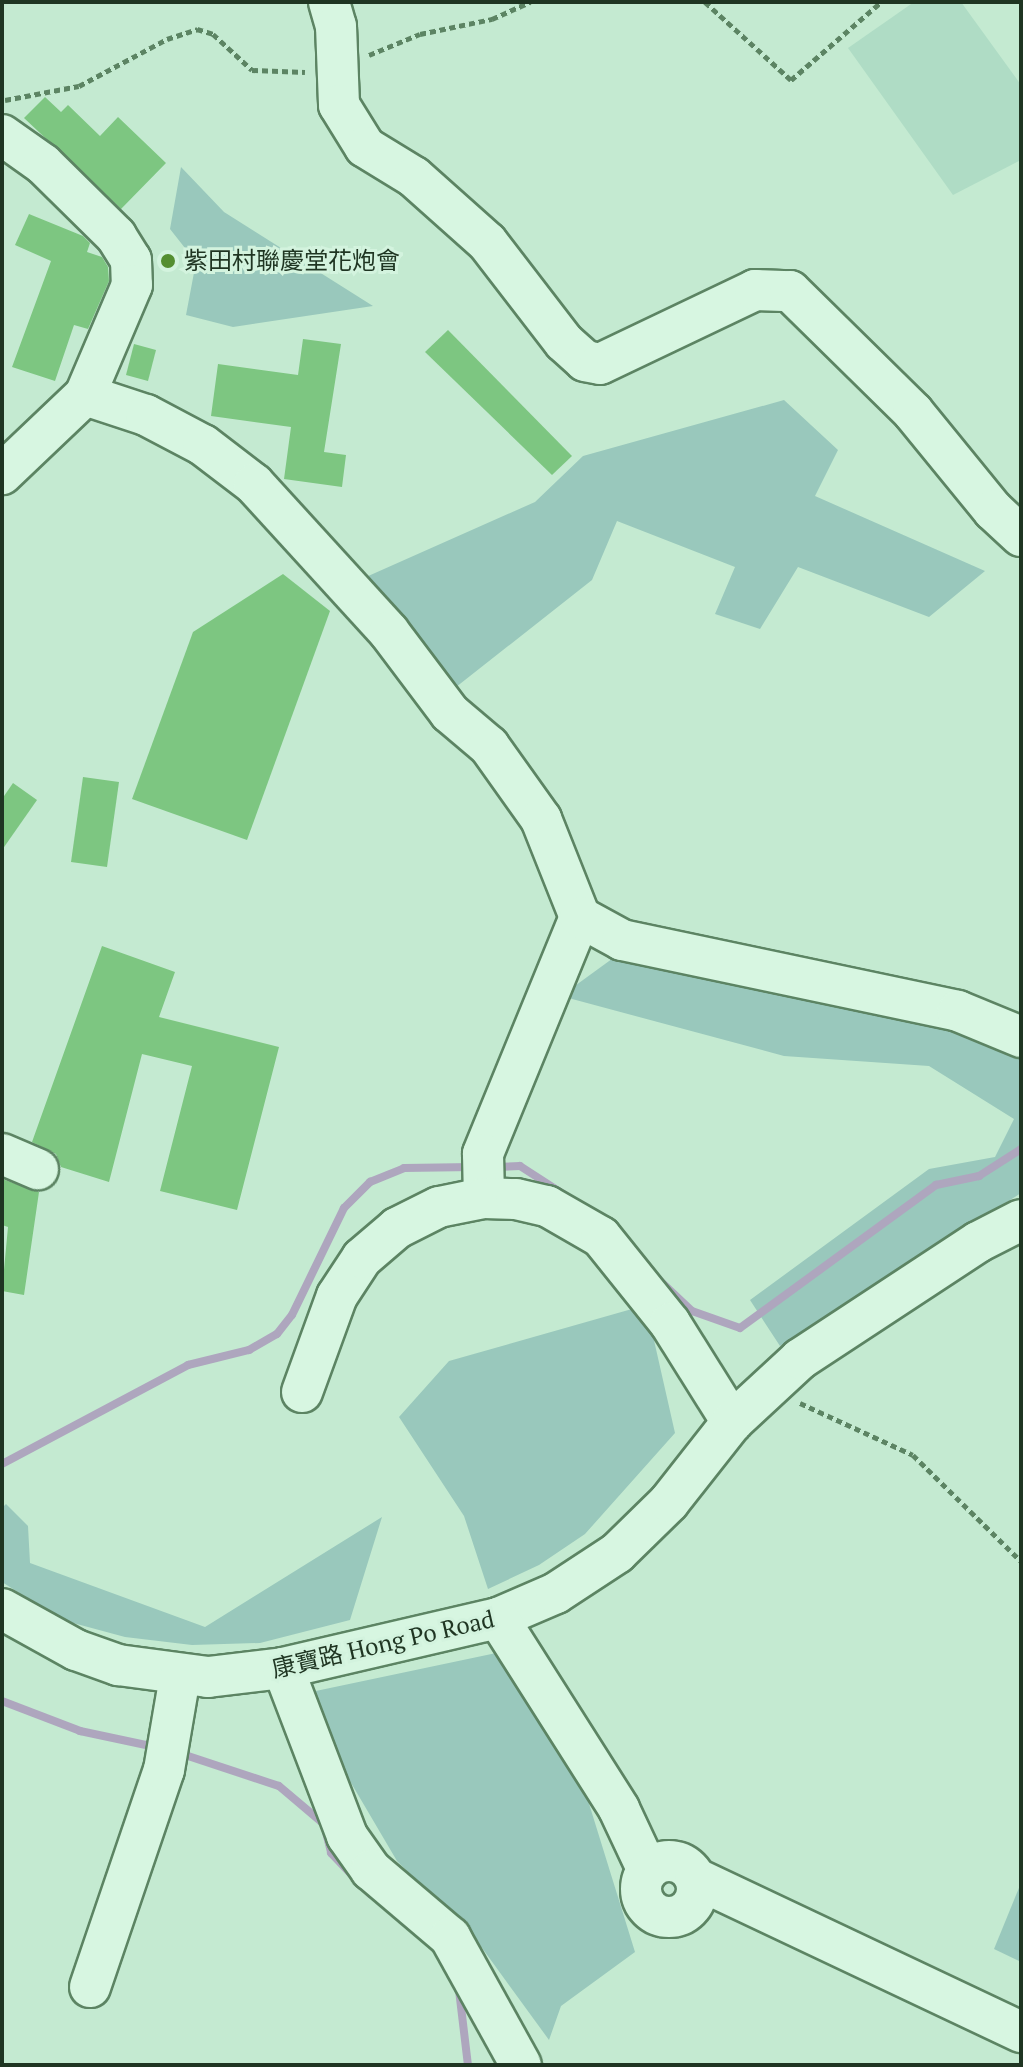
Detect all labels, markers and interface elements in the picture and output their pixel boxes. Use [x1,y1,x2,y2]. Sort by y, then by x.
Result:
place label: 紫田村聯慶堂花炮會 [184,247,400,275]
marker: 紫田村聯慶堂花炮會 [159,252,177,270]
street label: 康寶路 Hong Po Road [269,1604,497,1684]

